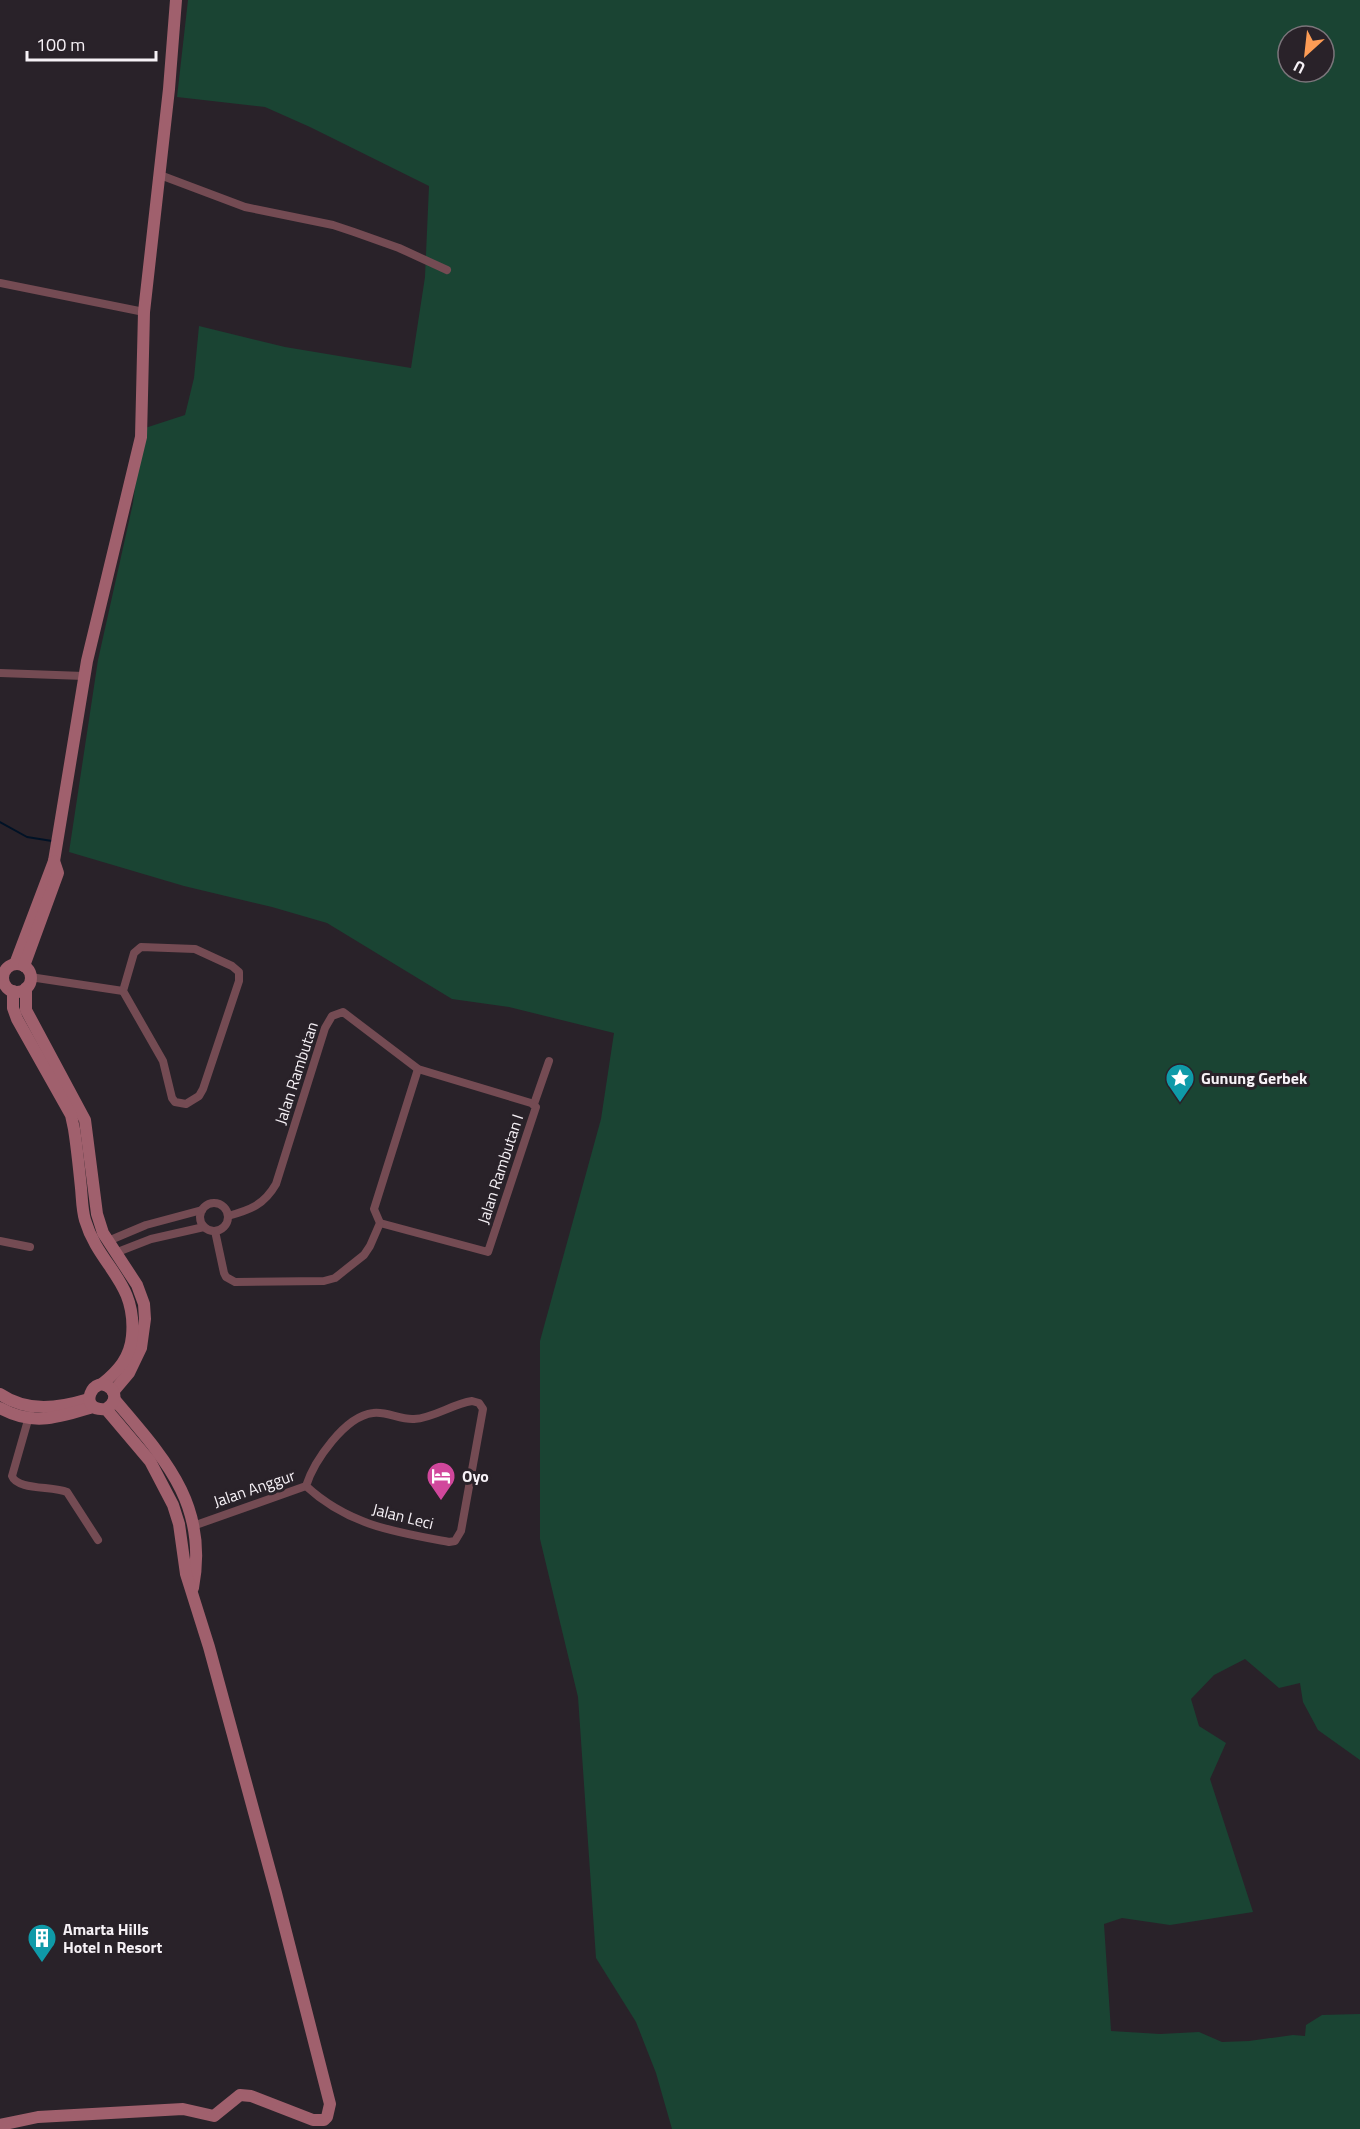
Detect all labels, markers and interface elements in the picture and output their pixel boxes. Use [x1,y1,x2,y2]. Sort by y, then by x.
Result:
scale bar [27,24,156,62]
north arrow [1276,24,1336,84]
text: 100 m [36,31,85,58]
text: U [1289,54,1309,80]
street label: Jalan Rambutan [268,1018,324,1128]
place icon: Gunung Gerbek [1164,1062,1196,1104]
place label: Gunung Gerbek [1201,1066,1308,1090]
street label: Jalan Rambutan I [471,1111,529,1227]
hotel icon: Oyo [425,1460,457,1502]
street label: Jalan Anggur [210,1463,299,1513]
place label: Oyo [462,1464,489,1488]
street label: Jalan Leci [370,1497,436,1535]
place label: Amarta Hills Hotel n Resort [63,1917,162,1959]
building icon: Amarta Hills Hotel n Resort [26,1922,58,1964]

